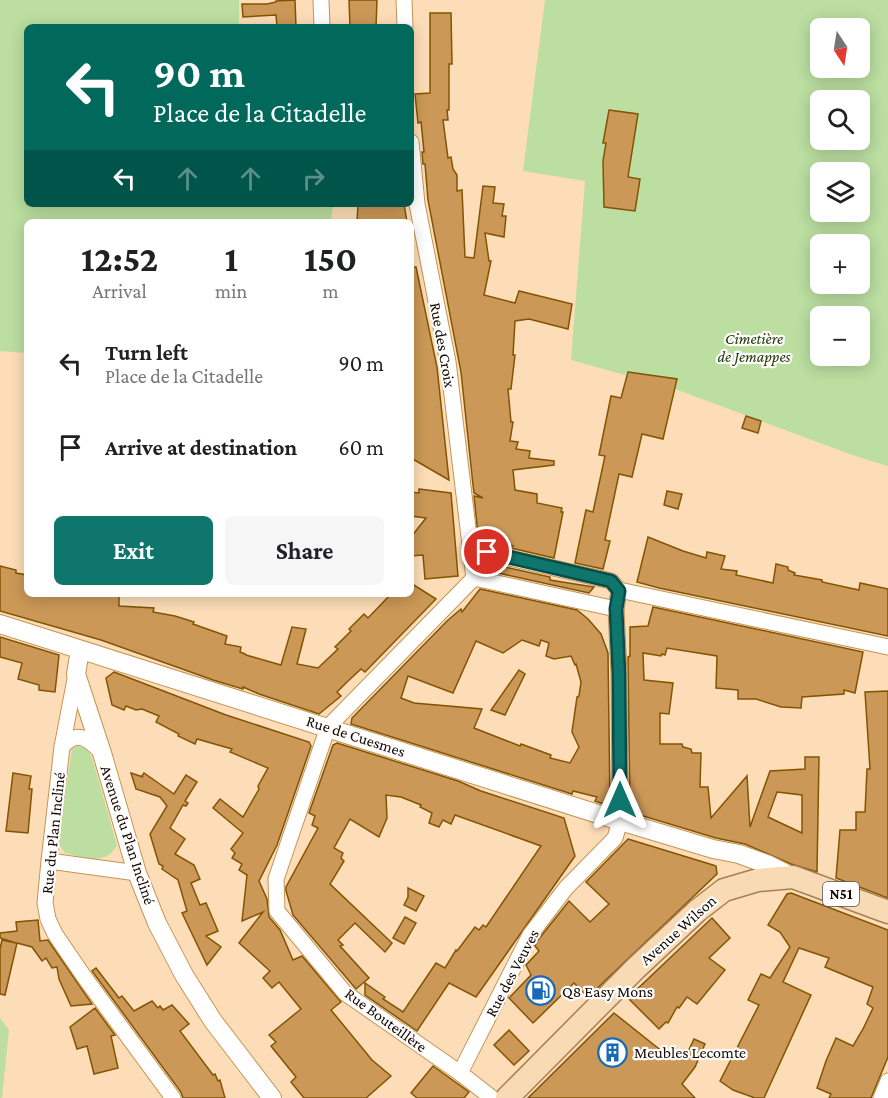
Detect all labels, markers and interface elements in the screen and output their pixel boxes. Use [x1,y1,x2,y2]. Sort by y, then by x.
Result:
north arrow [810,18,870,78]
map controls [810,18,870,366]
icon: left [54,48,132,126]
text: 90 m [153,49,245,96]
button: search [810,90,870,150]
text: Place de la Citadelle [153,98,366,128]
icon: left [108,162,141,195]
icon: ahead [171,162,204,195]
icon: ahead [234,162,267,195]
icon: right [297,162,330,195]
button: layers [810,162,870,222]
button: + [810,234,870,294]
text: 12:52 [81,239,158,279]
text: 1 [224,239,238,279]
text: 150 [304,239,357,279]
text: Arrival [92,280,147,302]
text: min [215,280,247,302]
text: m [323,280,339,302]
street label: Rue des Croix [427,301,459,389]
button: − [810,306,870,366]
park label: Cimetière de Jemappes [718,330,790,366]
text: Turn left [105,340,188,365]
icon: left [54,347,87,380]
text: 90 m [339,351,384,376]
text: Place de la Citadelle [105,365,263,387]
icon: arrive [54,431,87,464]
text: Arrive at destination [105,435,297,460]
text: 60 m [339,435,384,460]
button: Exit [54,516,213,585]
button: Share [225,516,384,585]
pin [461,526,512,577]
icon: arrive [470,535,503,568]
street label: Rue de Cuesmes [304,712,408,760]
street label: Avenue du Plan Incliné [97,763,159,907]
position arrow [588,768,652,832]
street label: Rue du Plan Incliné [38,771,68,895]
road number: N51 [823,882,859,906]
street label: Avenue Wilson [637,891,720,968]
street label: Rue des Veuves [482,926,542,1020]
fuel station icon: Q8 Easy Mons [525,975,557,1007]
place label: Q8 Easy Mons [562,983,653,1001]
street label: Rue Bouteillère [342,985,430,1055]
building icon: Meubles Lecomte [597,1036,629,1068]
place label: Meubles Lecomte [634,1044,746,1061]

